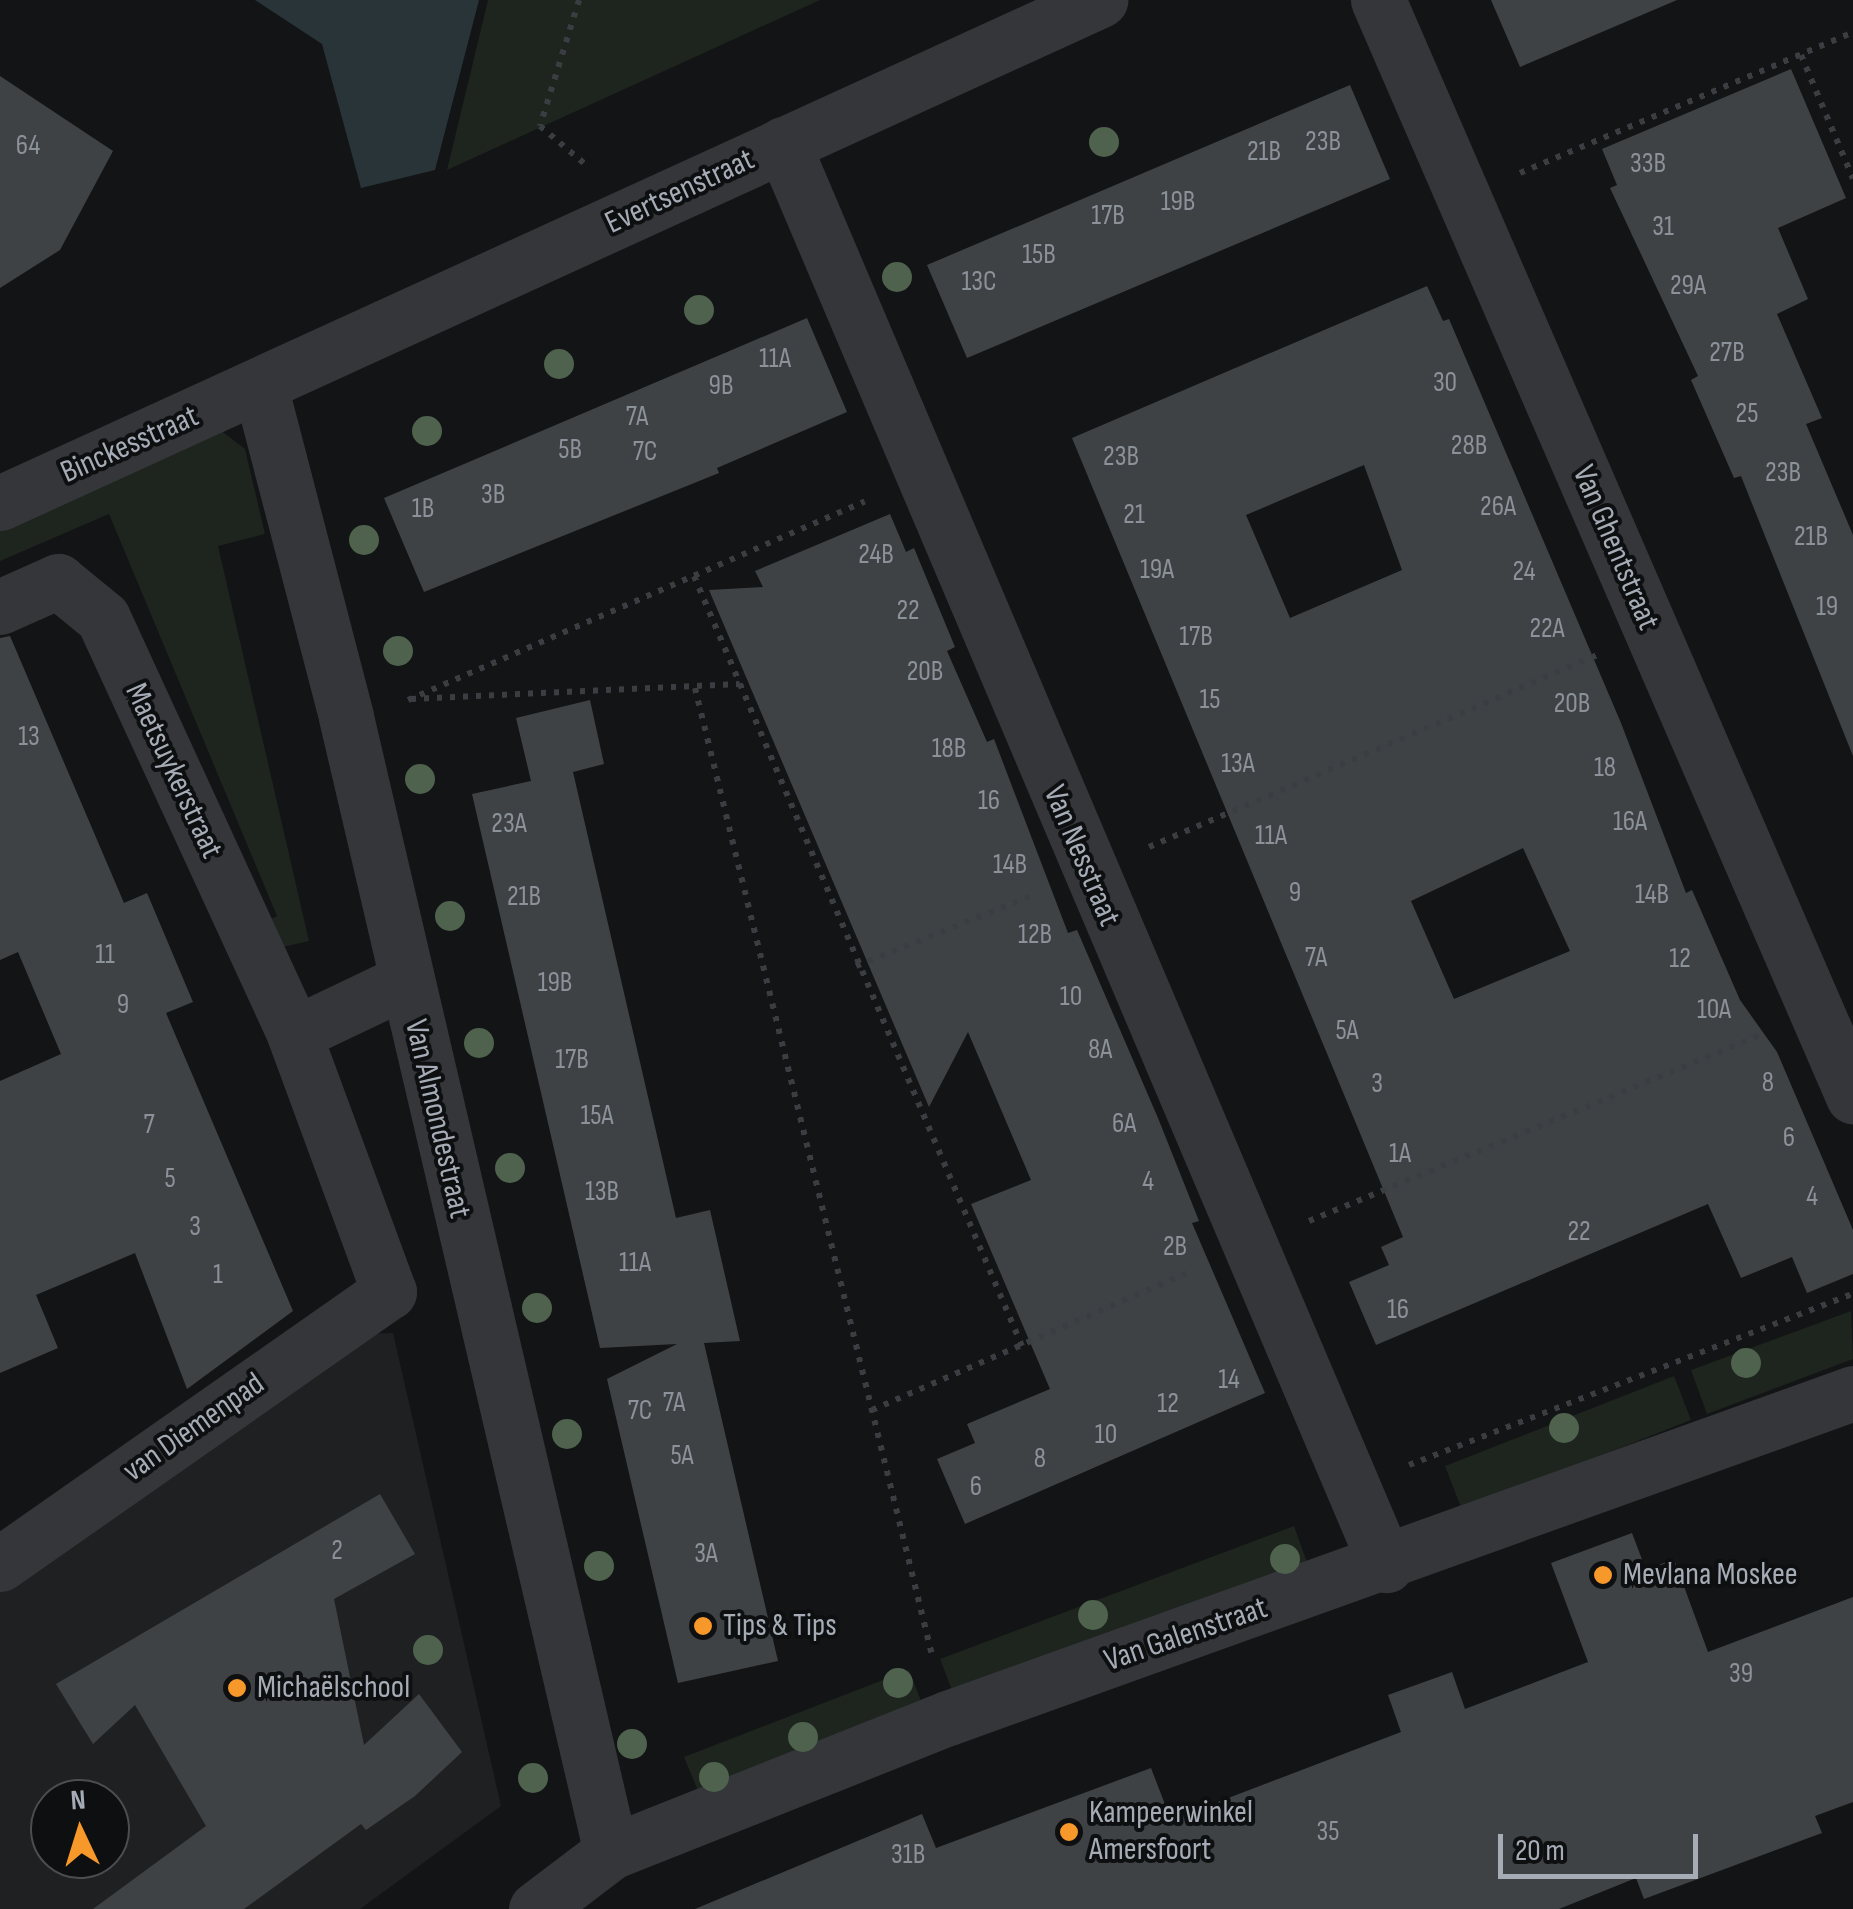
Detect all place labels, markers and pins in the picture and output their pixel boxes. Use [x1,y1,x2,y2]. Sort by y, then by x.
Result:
place label: Mevlana Moskee [1623,1556,1798,1594]
marker: Mevlana Moskee [1592,1564,1614,1586]
place label: Tips & Tips [723,1607,837,1645]
marker: Tips & Tips [692,1615,714,1637]
place label: Michaëlschool [257,1669,410,1707]
marker: Michaëlschool [226,1677,248,1699]
place label: Kampeerwinkel Amersfoort [1089,1795,1253,1870]
marker: Kampeerwinkel Amersfoort [1058,1821,1080,1843]

